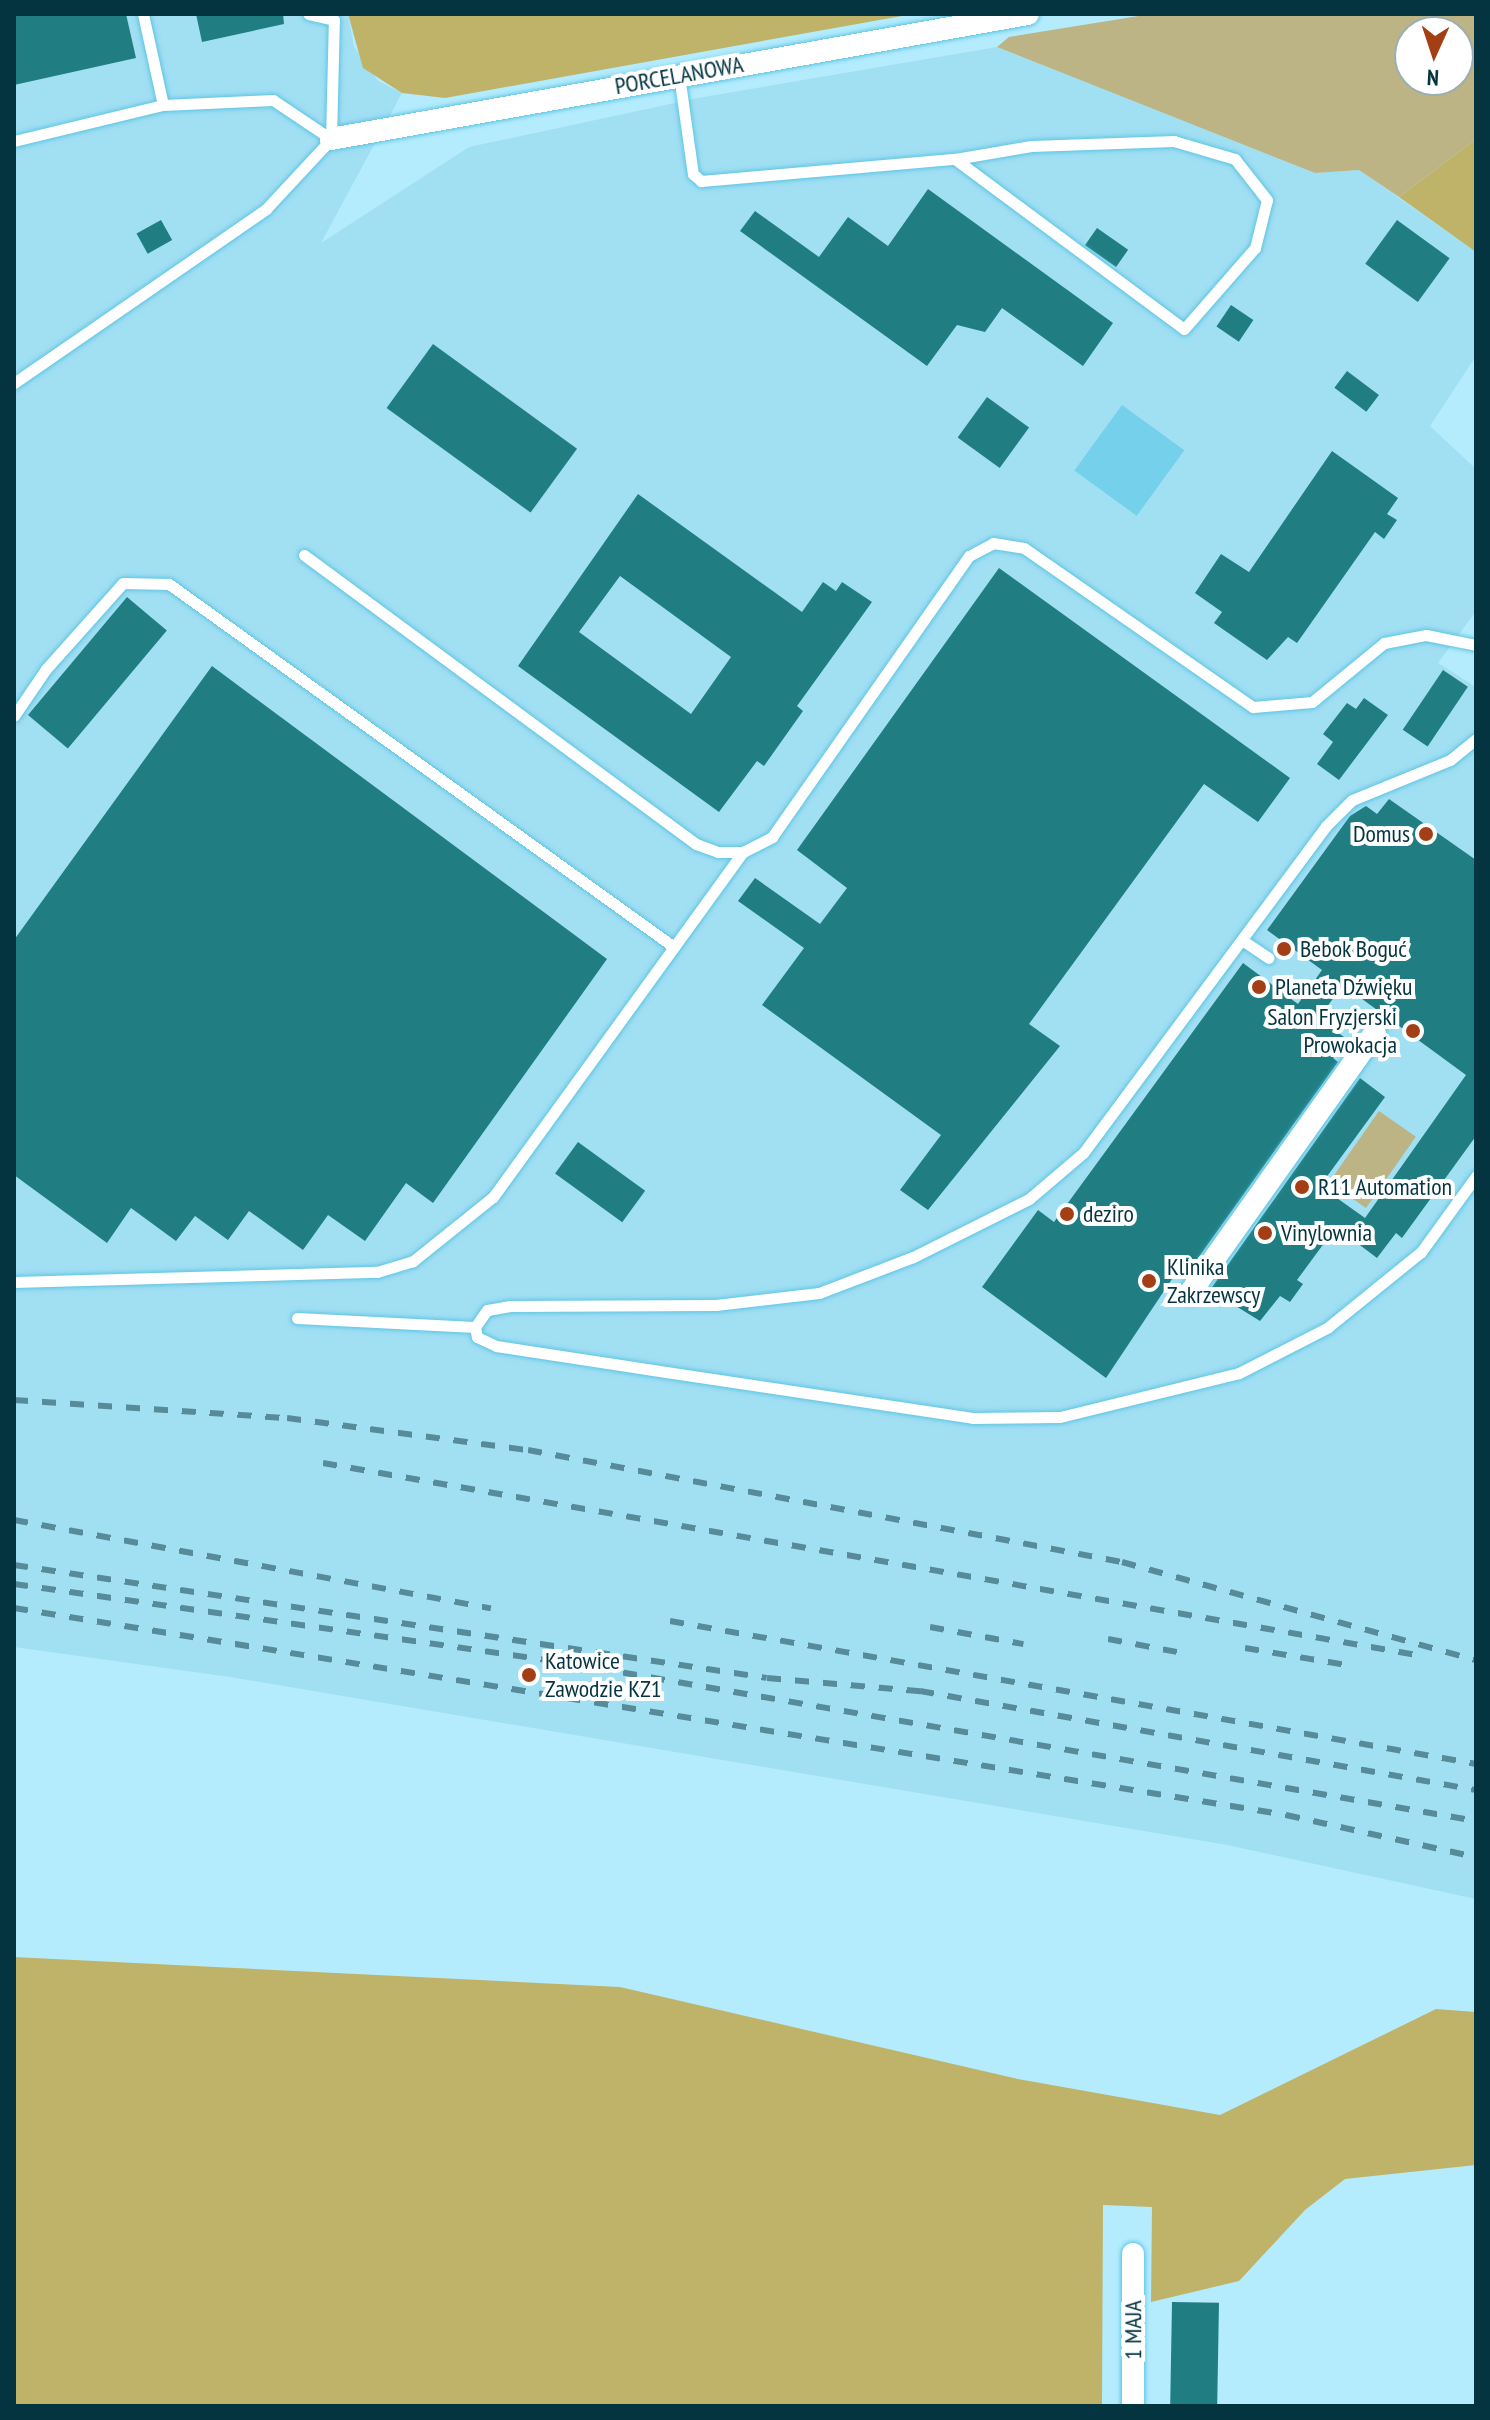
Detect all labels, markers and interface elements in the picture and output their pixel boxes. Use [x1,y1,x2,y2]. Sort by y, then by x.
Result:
north arrow [1394,16,1474,96]
street label: PORCELANOWA [613,50,745,100]
text: N [1426,64,1440,92]
place label: Domus [1353,820,1410,848]
marker: Domus [1417,825,1435,843]
place label: Bebok Boguć [1300,935,1407,963]
marker: Bebok Boguć [1275,940,1293,958]
place label: Planeta Dźwięku [1275,973,1412,1001]
marker: Planeta Dźwięku [1250,978,1268,996]
place label: Salon Fryzjerski Prowokacja [1267,1003,1397,1059]
marker: Salon Fryzjerski Prowokacja [1404,1022,1422,1040]
place label: R11 Automation [1318,1173,1453,1201]
marker: R11 Automation [1293,1178,1311,1196]
place label: deziro [1083,1200,1134,1228]
marker: deziro [1058,1205,1076,1223]
place label: Vinylownia [1281,1219,1372,1247]
marker: Vinylownia [1256,1224,1274,1242]
place label: Klinika Zakrzewscy [1167,1253,1260,1309]
marker: Klinika Zakrzewscy [1138,1270,1160,1292]
place label: Katowice Zawodzie KZ1 [545,1647,661,1703]
marker: Katowice Zawodzie KZ1 [520,1666,538,1684]
street label: 1 MAJA [1119,2300,1147,2360]

